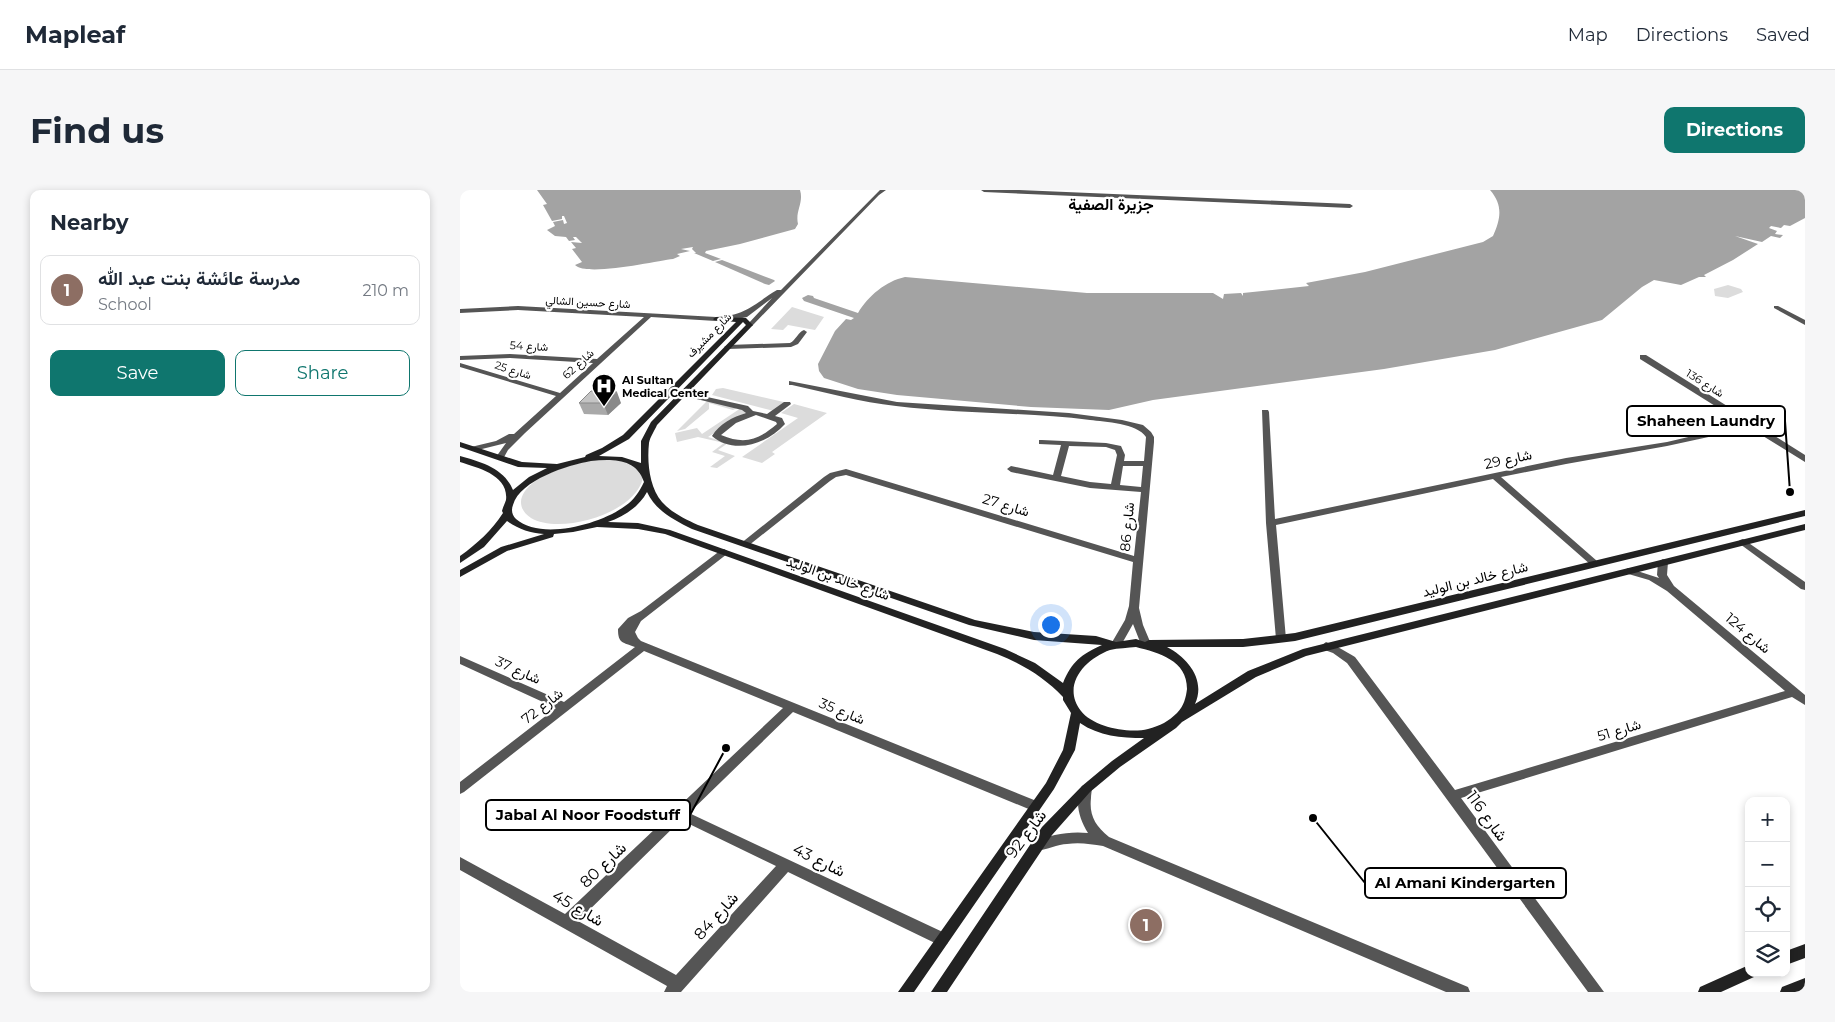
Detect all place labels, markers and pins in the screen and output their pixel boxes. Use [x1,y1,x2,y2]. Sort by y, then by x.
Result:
hospital icon: Al Sultan Medical Center [591,373,617,407]
place label: Al Sultan Medical Center [621,373,709,400]
callout: Shaheen Laundry [1627,406,1785,436]
callout: Jabal Al Noor Foodstuff [486,800,690,830]
callout: Al Amani Kindergarten [1365,868,1566,898]
pin: 1 [1130,906,1162,944]

